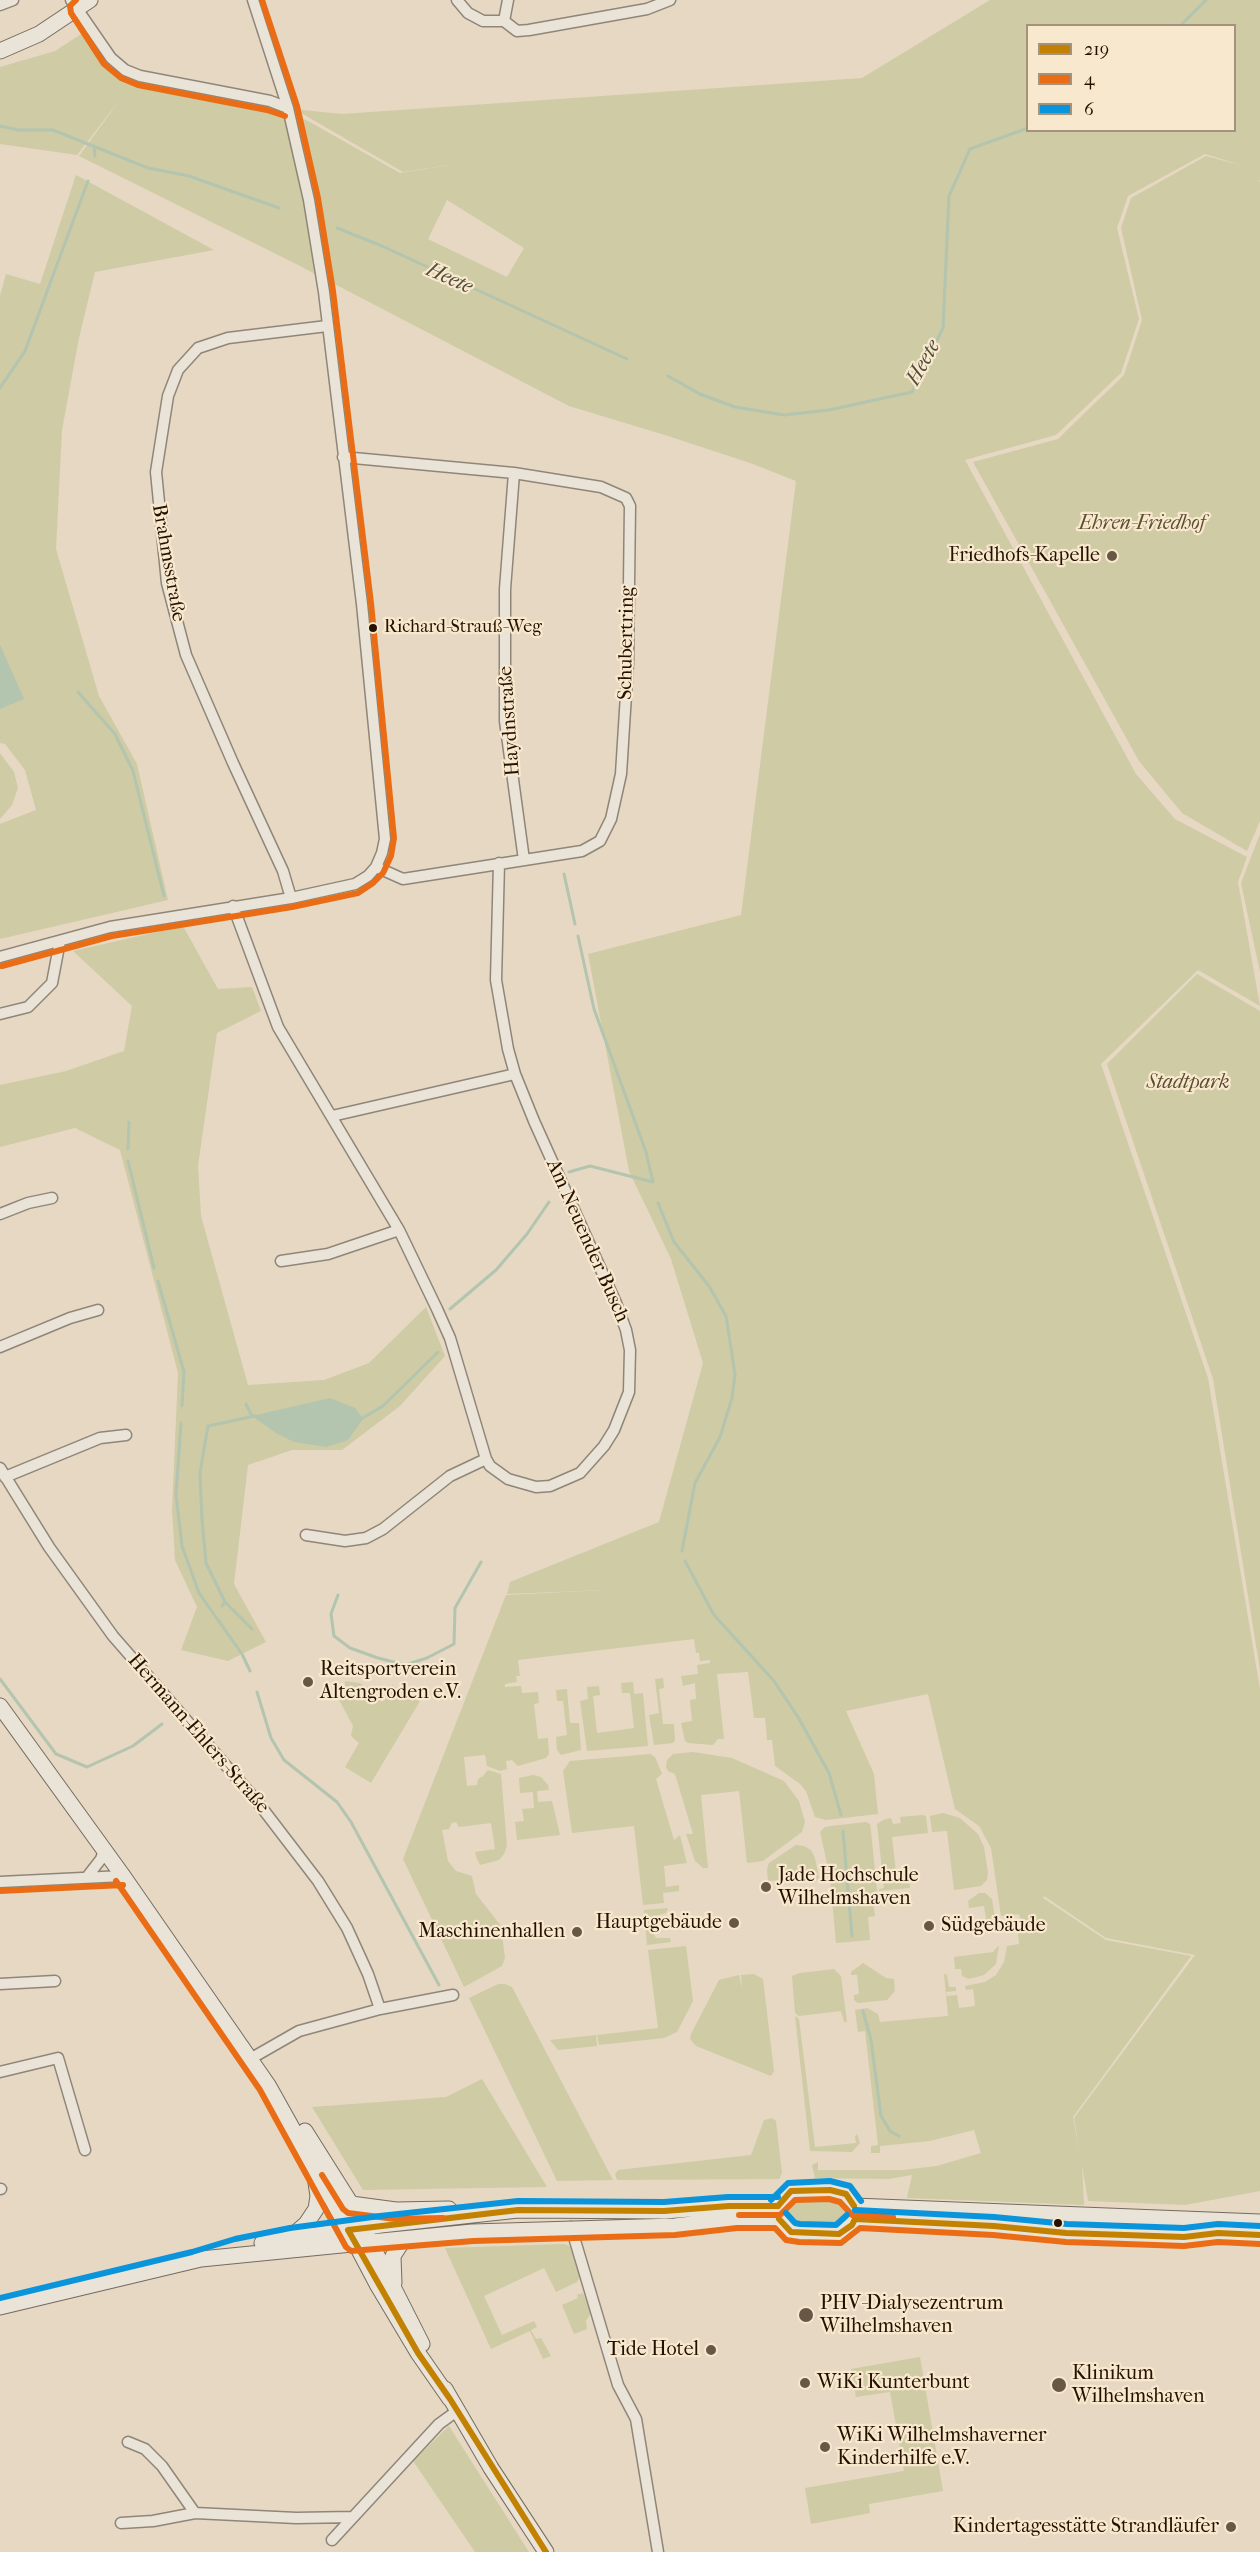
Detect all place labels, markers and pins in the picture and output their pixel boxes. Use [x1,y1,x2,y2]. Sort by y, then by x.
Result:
place label: Friedhofs-Kapelle [948,544,1100,568]
marker: Friedhofs-Kapelle [1105,549,1119,563]
place label: Richard-Strauß-Weg [384,617,542,639]
marker: Richard-Strauß-Weg [367,622,379,634]
place label: Reitsportverein Altengroden e.V. [320,1658,461,1705]
marker: Reitsportverein Altengroden e.V. [301,1675,315,1689]
place label: Jade Hochschule Wilhelmshaven [778,1864,919,1911]
marker: Jade Hochschule Wilhelmshaven [759,1880,773,1894]
place label: Hauptgebäude [595,1911,722,1935]
place label: Südgebäude [941,1914,1046,1938]
marker: Hauptgebäude [727,1916,741,1930]
marker: Südgebäude [922,1919,936,1933]
place label: Maschinenhallen [418,1920,565,1944]
marker: Maschinenhallen [570,1925,584,1939]
unlabelled marker [1052,2217,1064,2229]
place label: PHV-Dialysezentrum Wilhelmshaven [820,2292,1003,2339]
marker: PHV-Dialysezentrum Wilhelmshaven [797,2306,815,2324]
place label: Tide Hotel [607,2338,699,2362]
marker: Tide Hotel [704,2343,718,2357]
place label: Klinikum Wilhelmshaven [1072,2362,1205,2409]
place label: WiKi Kunterbunt [817,2371,970,2395]
marker: WiKi Kunterbunt [798,2376,812,2390]
marker: Klinikum Wilhelmshaven [1050,2376,1068,2394]
place label: WiKi Wilhelmshaverner Kinderhilfe e.V. [837,2424,1047,2471]
marker: WiKi Wilhelmshaverner Kinderhilfe e.V. [818,2440,832,2454]
place label: Kindertagesstätte Strandläufer [953,2515,1219,2539]
marker: Kindertagesstätte Strandläufer [1224,2520,1238,2534]

